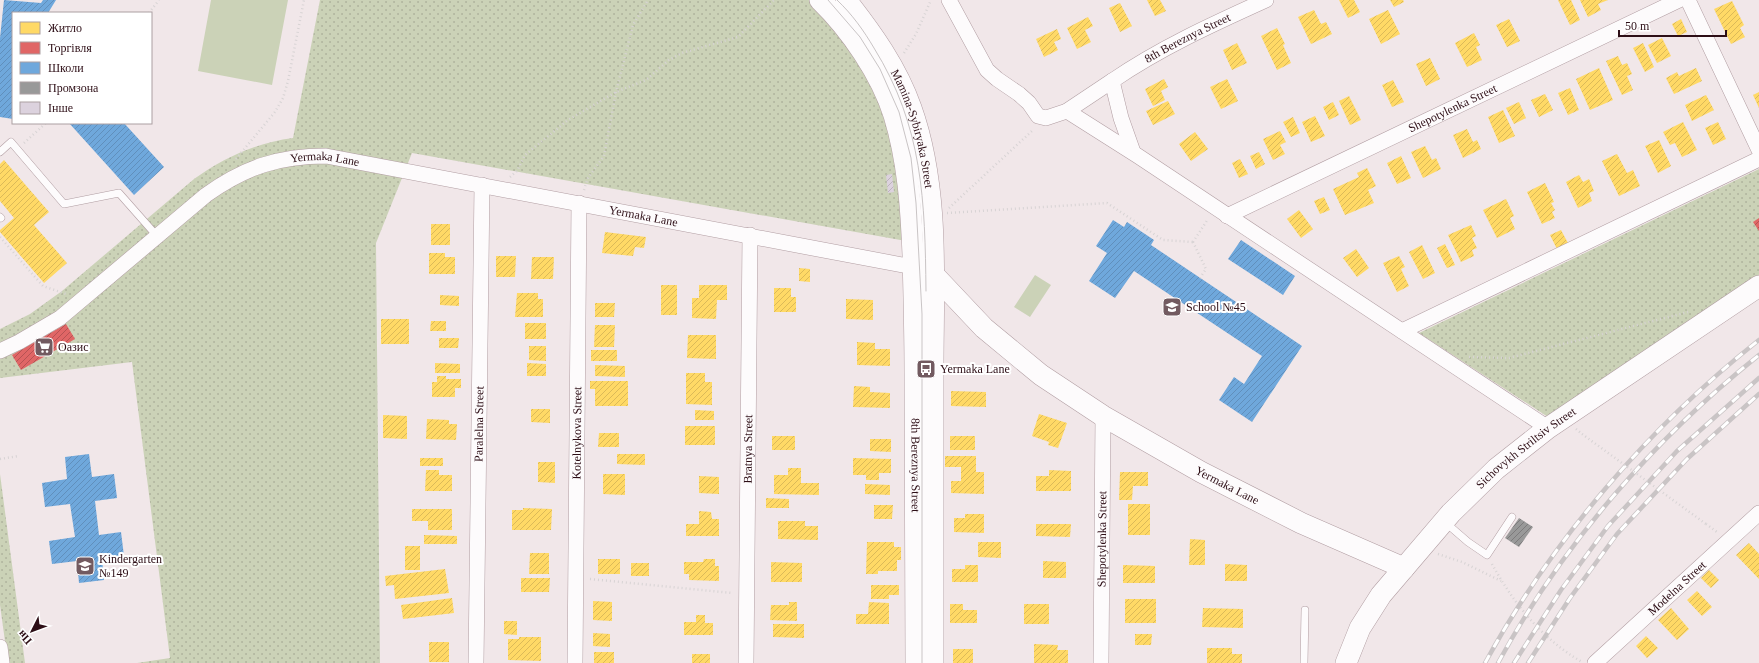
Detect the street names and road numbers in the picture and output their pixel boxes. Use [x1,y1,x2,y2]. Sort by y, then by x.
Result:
street label: 8th Bereznya Street [1142,10,1233,66]
street label: Mamina-Sybiryaka Street [888,67,936,190]
street label: Shepotylenka Street [1406,81,1500,135]
street label: Yermaka Lane [289,149,361,169]
street label: Yermaka Lane [608,203,679,229]
street label: Paralelna Street [472,385,486,462]
street label: Kotelnykova Street [570,386,584,480]
street label: Sichovykh Striltsiv Street [1473,404,1579,492]
street label: Bratnya Street [741,414,755,484]
street label: 8th Bereznya Street [908,418,923,513]
street label: Yermaka Lane [1193,463,1261,507]
street label: Shepotylenka Street [1095,490,1109,587]
street label: Modelna Street [1645,558,1709,618]

